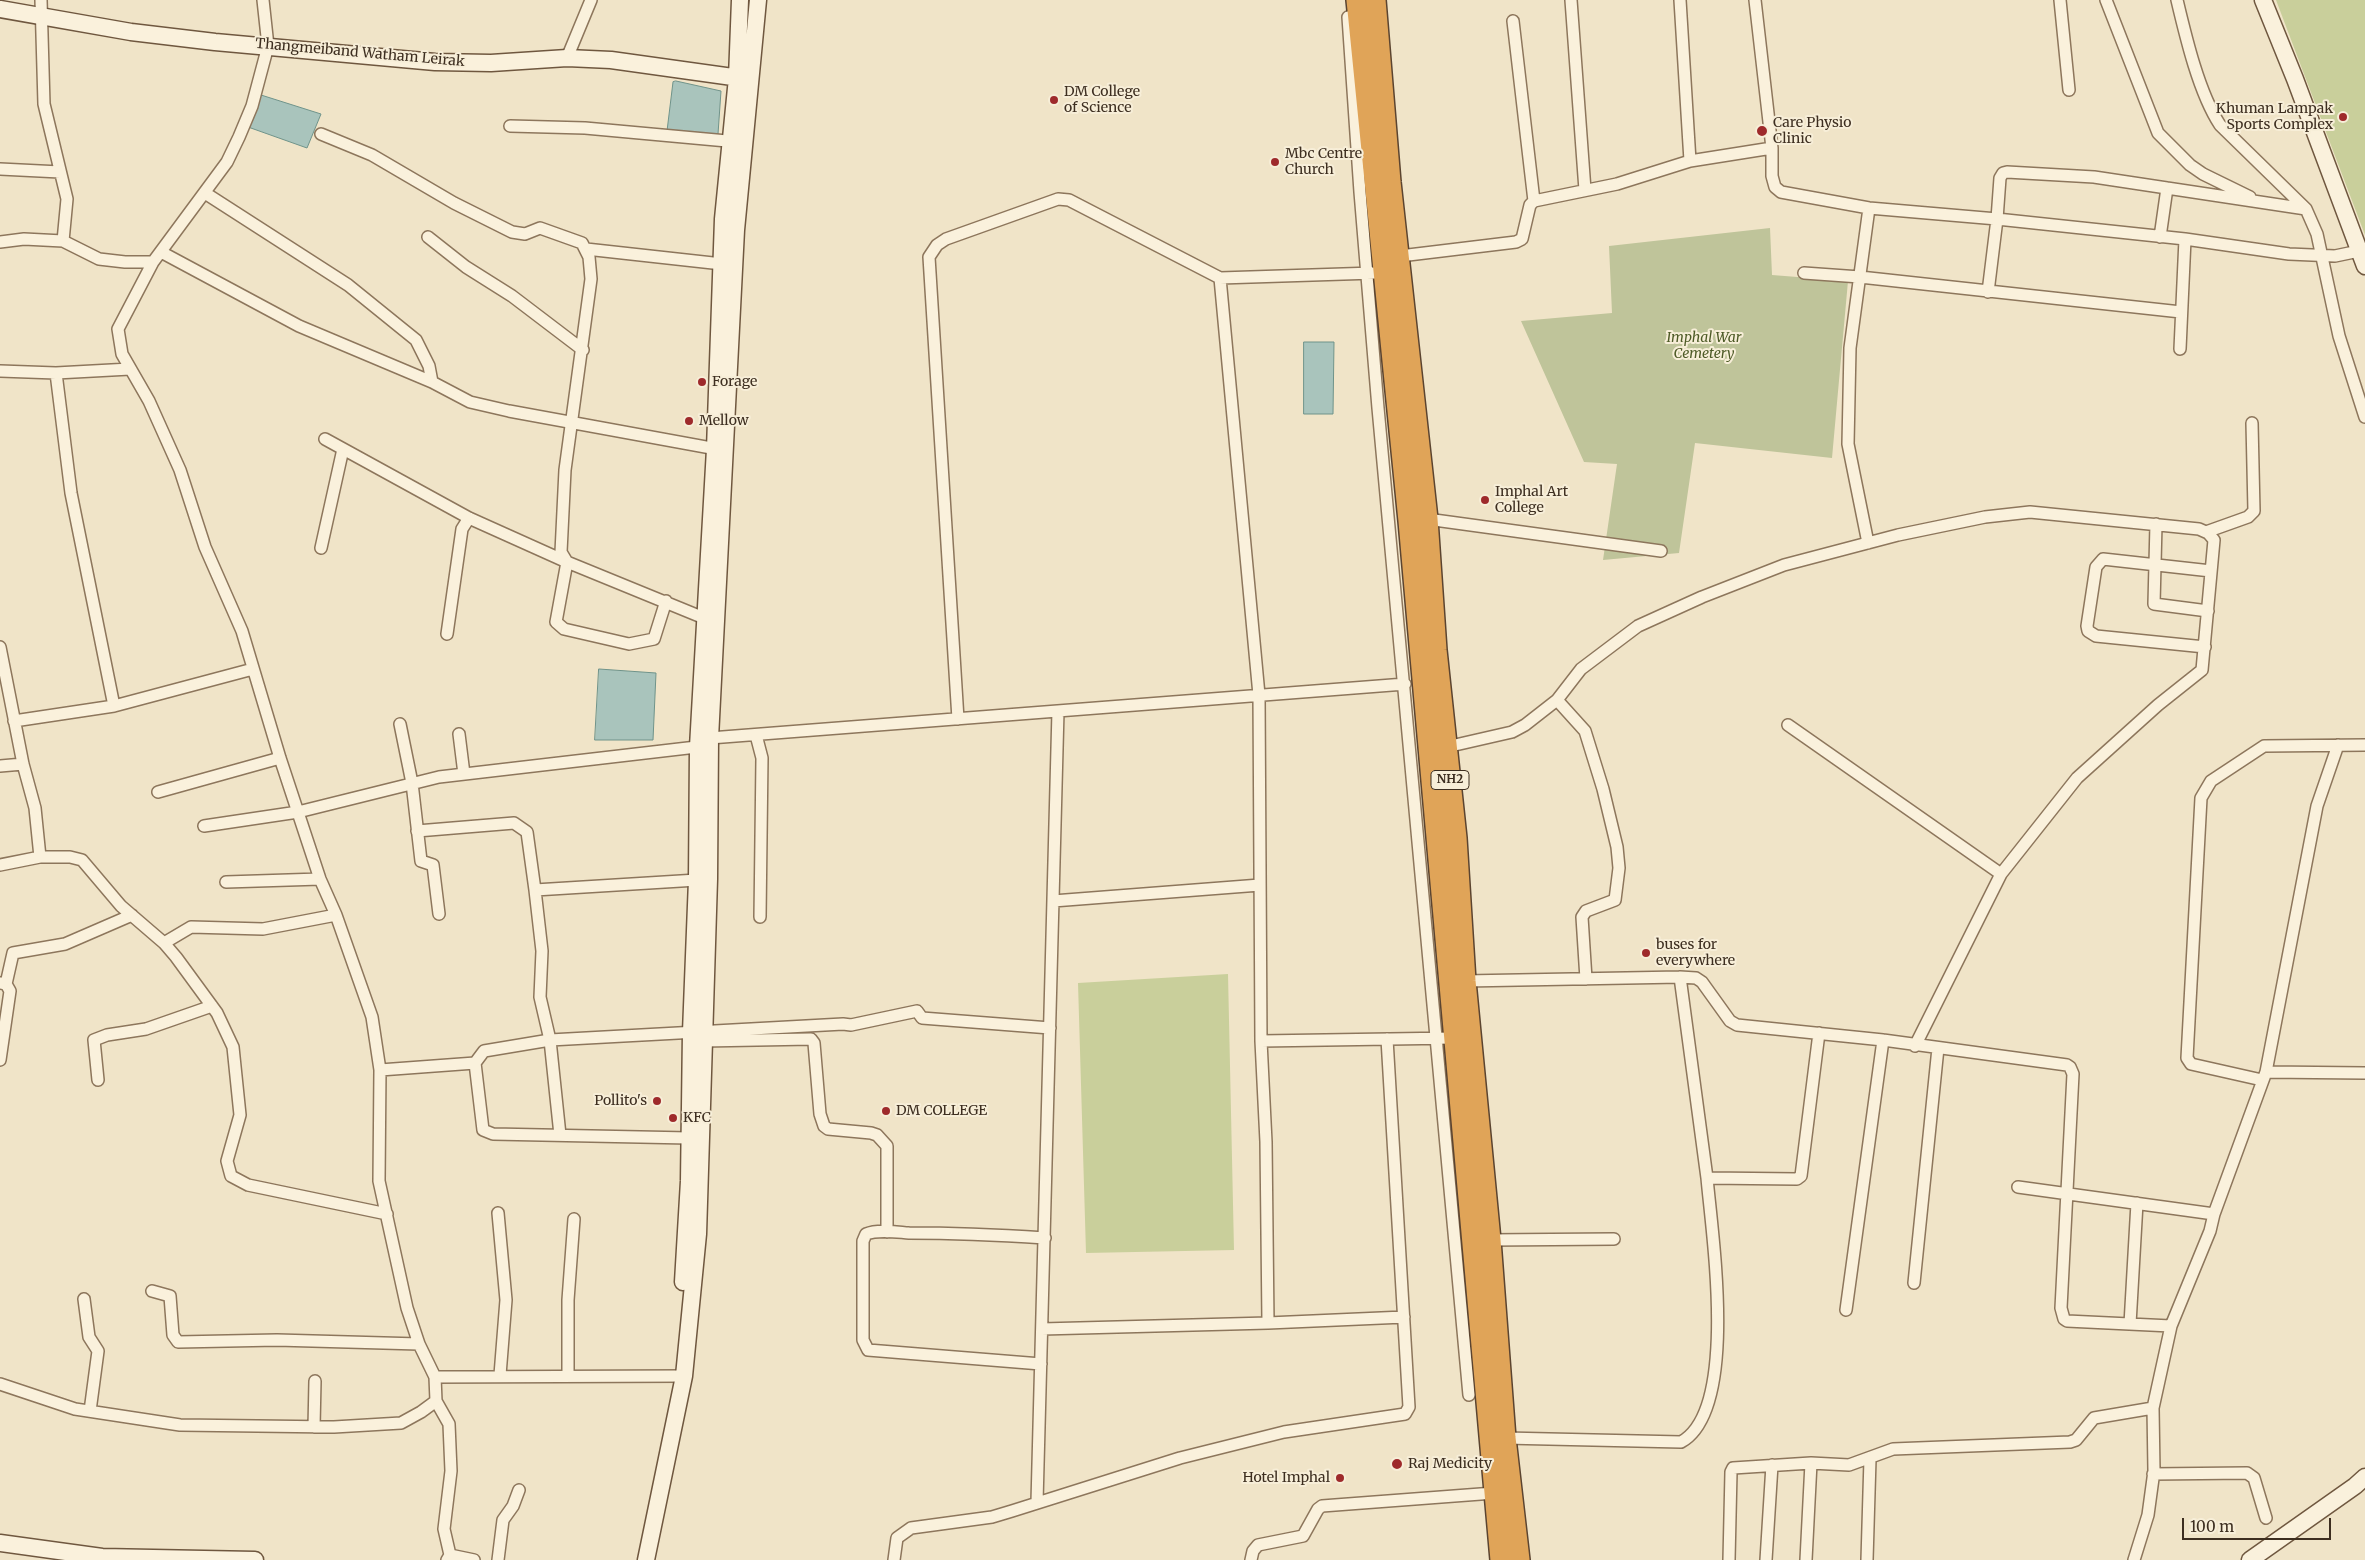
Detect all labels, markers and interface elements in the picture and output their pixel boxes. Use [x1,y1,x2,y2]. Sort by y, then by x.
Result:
street label: Thangmeiband Watham Leirak [255,35,465,71]
place label: DM College of Science [1064,84,1140,116]
marker: DM College of Science [1048,94,1060,106]
place label: Khuman Lampak Sports Complex [2216,101,2333,134]
marker: Khuman Lampak Sports Complex [2337,111,2349,123]
place label: Care Physio Clinic [1773,115,1851,148]
marker: Care Physio Clinic [1755,124,1769,138]
place label: Mbc Centre Church [1285,146,1362,178]
marker: Mbc Centre Church [1269,156,1281,168]
park label: Imphal War Cemetery [1667,330,1741,362]
place label: Forage [712,374,757,390]
marker: Forage [696,376,708,388]
place label: Mellow [699,413,749,429]
marker: Mellow [683,415,695,427]
place label: Imphal Art College [1495,484,1568,516]
marker: Imphal Art College [1479,494,1491,506]
road number: NH2 [1431,770,1469,790]
place label: buses for everywhere [1656,937,1735,970]
marker: buses for everywhere [1640,947,1652,959]
place label: Pollito's [594,1093,647,1109]
marker: Pollito's [651,1095,663,1107]
place label: DM COLLEGE [896,1103,987,1119]
marker: DM COLLEGE [880,1105,892,1117]
place label: KFC [683,1110,711,1126]
marker: KFC [667,1112,679,1124]
place label: Raj Medicity [1408,1456,1492,1472]
marker: Raj Medicity [1390,1457,1404,1471]
place label: Hotel Imphal [1242,1470,1330,1486]
marker: Hotel Imphal [1334,1472,1346,1484]
scale bar [2185,1508,2334,1540]
text: 100 m [2190,1517,2234,1536]

